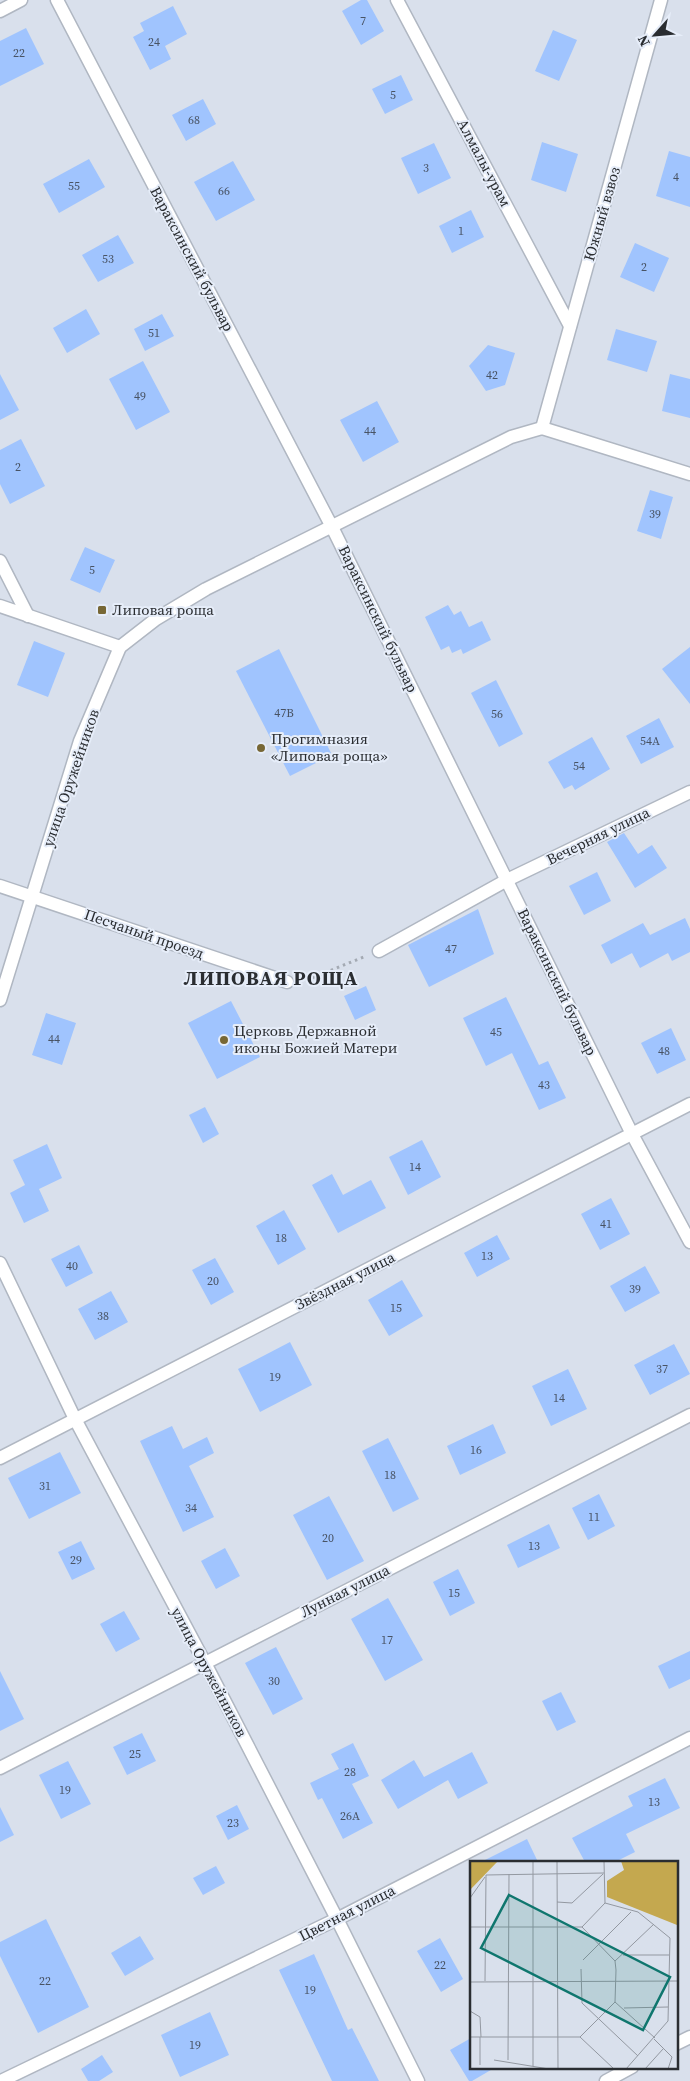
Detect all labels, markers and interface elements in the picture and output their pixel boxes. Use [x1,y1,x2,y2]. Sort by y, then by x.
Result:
north arrow [630,10,680,60]
house number: 7 [360,13,366,29]
text: N [632,32,655,50]
house number: 24 [148,34,160,50]
house number: 22 [13,45,25,61]
house number: 5 [390,87,396,103]
house number: 68 [188,112,200,128]
street label: Алмалы-урам [452,115,516,210]
house number: 3 [423,160,429,176]
street label: Южный взвоз [578,164,625,263]
house number: 4 [673,169,679,185]
house number: 55 [68,178,80,194]
street label: Вараксинский бульвар [145,183,240,335]
house number: 66 [218,183,230,199]
house number: 1 [458,223,464,239]
house number: 53 [102,251,114,267]
house number: 2 [641,259,647,275]
house number: 51 [148,325,160,341]
house number: 42 [486,367,498,383]
house number: 49 [134,388,146,404]
house number: 44 [364,423,376,439]
house number: 2 [15,459,21,475]
house number: 39 [649,506,661,522]
street label: Вараксинский бульвар [334,542,423,696]
house number: 5 [89,562,95,578]
place label: Липовая роща [112,599,214,620]
marker: Липовая роща [96,604,108,616]
house number: 47В [274,705,294,721]
street label: улица Оружейников [37,706,104,849]
house number: 56 [491,706,503,722]
place label: Прогимназия «Липовая роща» [271,728,388,766]
house number: 54А [640,733,660,749]
marker: Прогимназия «Липовая роща» [255,742,267,754]
house number: 54 [573,758,585,774]
street label: Вечерняя улица [543,801,653,870]
street label: Песчаный проезд [82,903,207,964]
street label: Вараксинский бульвар [513,905,602,1059]
house number: 47 [445,941,457,957]
district label: ЛИПОВАЯ РОЩА [184,964,358,992]
place label: Церковь Державной иконы Божией Матери [234,1020,398,1058]
house number: 45 [490,1024,502,1040]
house number: 44 [48,1031,60,1047]
marker: Церковь Державной иконы Божией Матери [218,1034,230,1046]
house number: 48 [658,1043,670,1059]
house number: 43 [538,1077,550,1093]
house number: 14 [409,1159,421,1175]
house number: 41 [600,1216,612,1232]
house number: 18 [275,1230,287,1246]
street label: Звёздная улица [291,1246,399,1315]
house number: 13 [481,1248,493,1264]
house number: 40 [66,1258,78,1274]
house number: 20 [207,1273,219,1289]
house number: 39 [629,1281,641,1297]
house number: 15 [390,1300,402,1316]
house number: 38 [97,1308,109,1324]
house number: 37 [656,1361,668,1377]
house number: 19 [269,1369,281,1385]
house number: 14 [553,1390,565,1406]
house number: 16 [470,1442,482,1458]
house number: 18 [384,1467,396,1483]
house number: 31 [39,1478,51,1494]
house number: 34 [185,1500,197,1516]
house number: 11 [588,1509,600,1525]
house number: 20 [322,1530,334,1546]
house number: 13 [528,1538,540,1554]
house number: 29 [70,1552,82,1568]
street label: Лунная улица [296,1559,393,1622]
house number: 15 [448,1585,460,1601]
street label: улица Оружейников [166,1603,253,1741]
house number: 17 [381,1632,393,1648]
house number: 30 [268,1673,280,1689]
house number: 25 [129,1746,141,1762]
house number: 28 [344,1764,356,1780]
house number: 19 [59,1782,71,1798]
house number: 13 [648,1794,660,1810]
house number: 26А [340,1808,360,1824]
house number: 23 [227,1815,239,1831]
inset map [470,1861,678,2068]
street label: Цветная улица [295,1879,399,1946]
house number: 22 [434,1957,446,1973]
house number: 22 [39,1973,51,1989]
house number: 19 [304,1982,316,1998]
house number: 19 [189,2037,201,2053]

